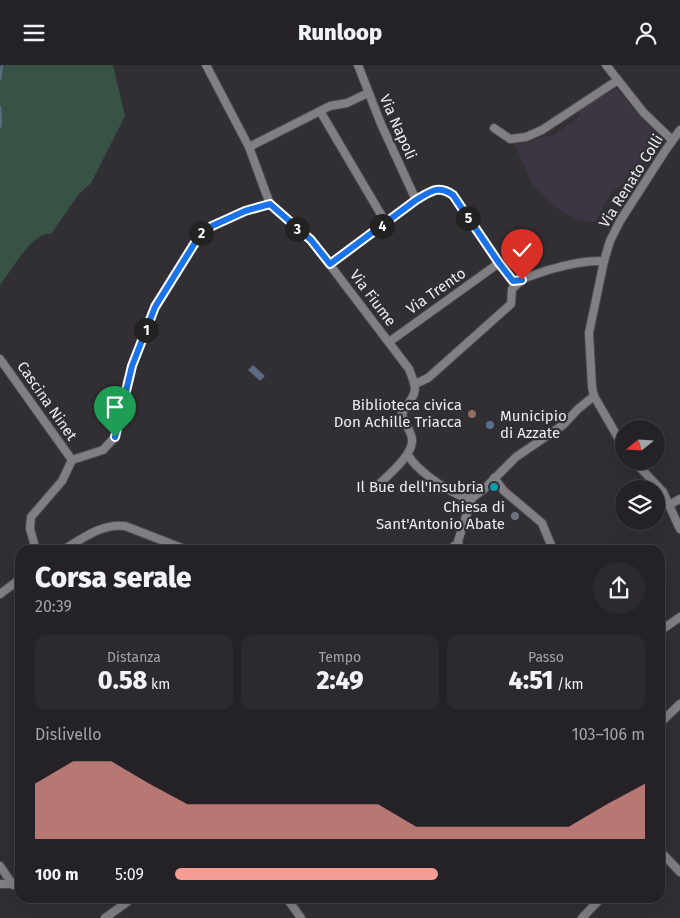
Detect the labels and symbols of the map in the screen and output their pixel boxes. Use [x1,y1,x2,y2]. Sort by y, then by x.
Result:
street label: Via Napoli [376,92,420,162]
street label: Via Renato Colli [595,131,667,231]
pin: 5 [456,205,480,231]
pin: 4 [370,213,394,239]
pin: 3 [284,217,310,241]
pin: 2 [188,221,214,245]
pin [501,229,543,280]
street label: Via Trento [403,264,469,318]
street label: Via Fiume [346,266,400,330]
pin: 1 [134,317,158,343]
street label: Cascina Ninet [13,358,81,445]
pin [94,386,136,437]
place label: Biblioteca civica Don Achille Triacca [334,396,462,431]
place label: Municipio di Azzate [500,407,567,442]
marker: Biblioteca civica Don Achille Triacca [466,408,478,420]
marker: Municipio di Azzate [484,419,496,431]
north arrow [615,420,665,470]
place label: Il Bue dell'Insubria [356,478,484,496]
marker: Il Bue dell'Insubria [488,481,500,493]
place label: Chiesa di Sant'Antonio Abate [376,498,505,533]
marker: Chiesa di Sant'Antonio Abate [509,510,521,522]

